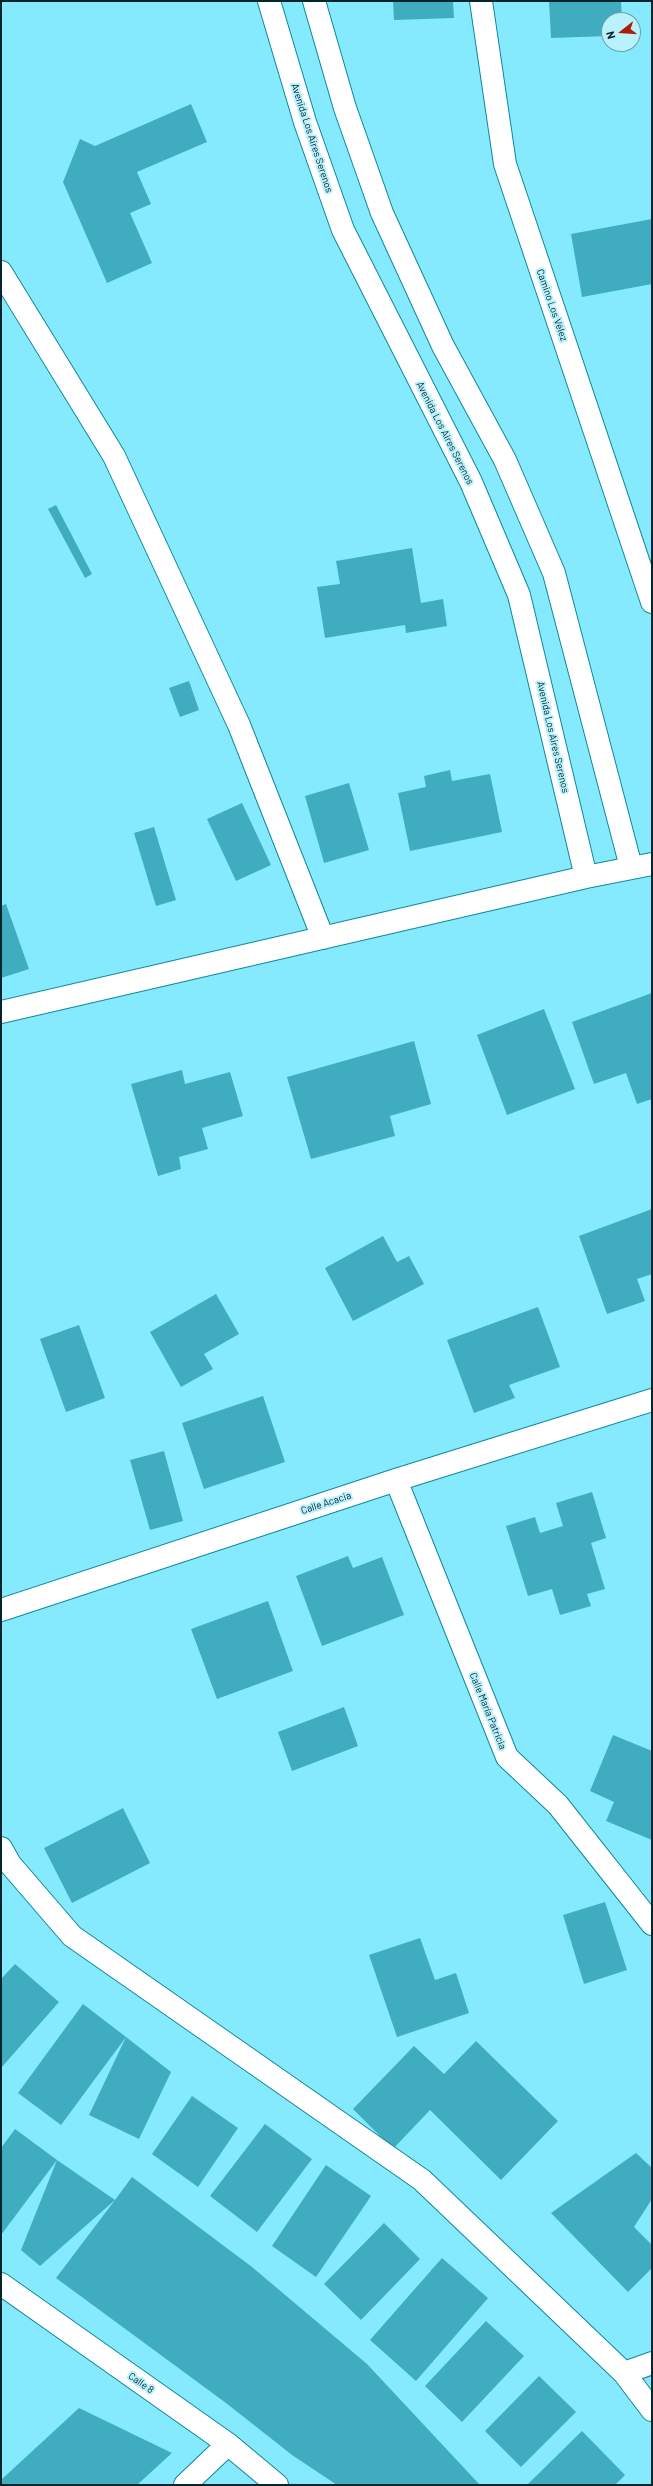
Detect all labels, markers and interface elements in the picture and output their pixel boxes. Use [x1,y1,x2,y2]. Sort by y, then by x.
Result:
north arrow [601,12,641,52]
text: N [603,30,617,41]
street label: Avenida Los Aires Serenos [289,82,335,194]
street label: Camino Los Vélez [534,267,570,343]
street label: Avenida Los Aires Serenos [414,379,476,487]
street label: Avenida Los Aires Serenos [534,680,572,794]
street label: Calle Acacia [299,1489,353,1517]
street label: Calle María Patricia [467,1671,509,1751]
street label: Calle 8 [126,2370,156,2396]

